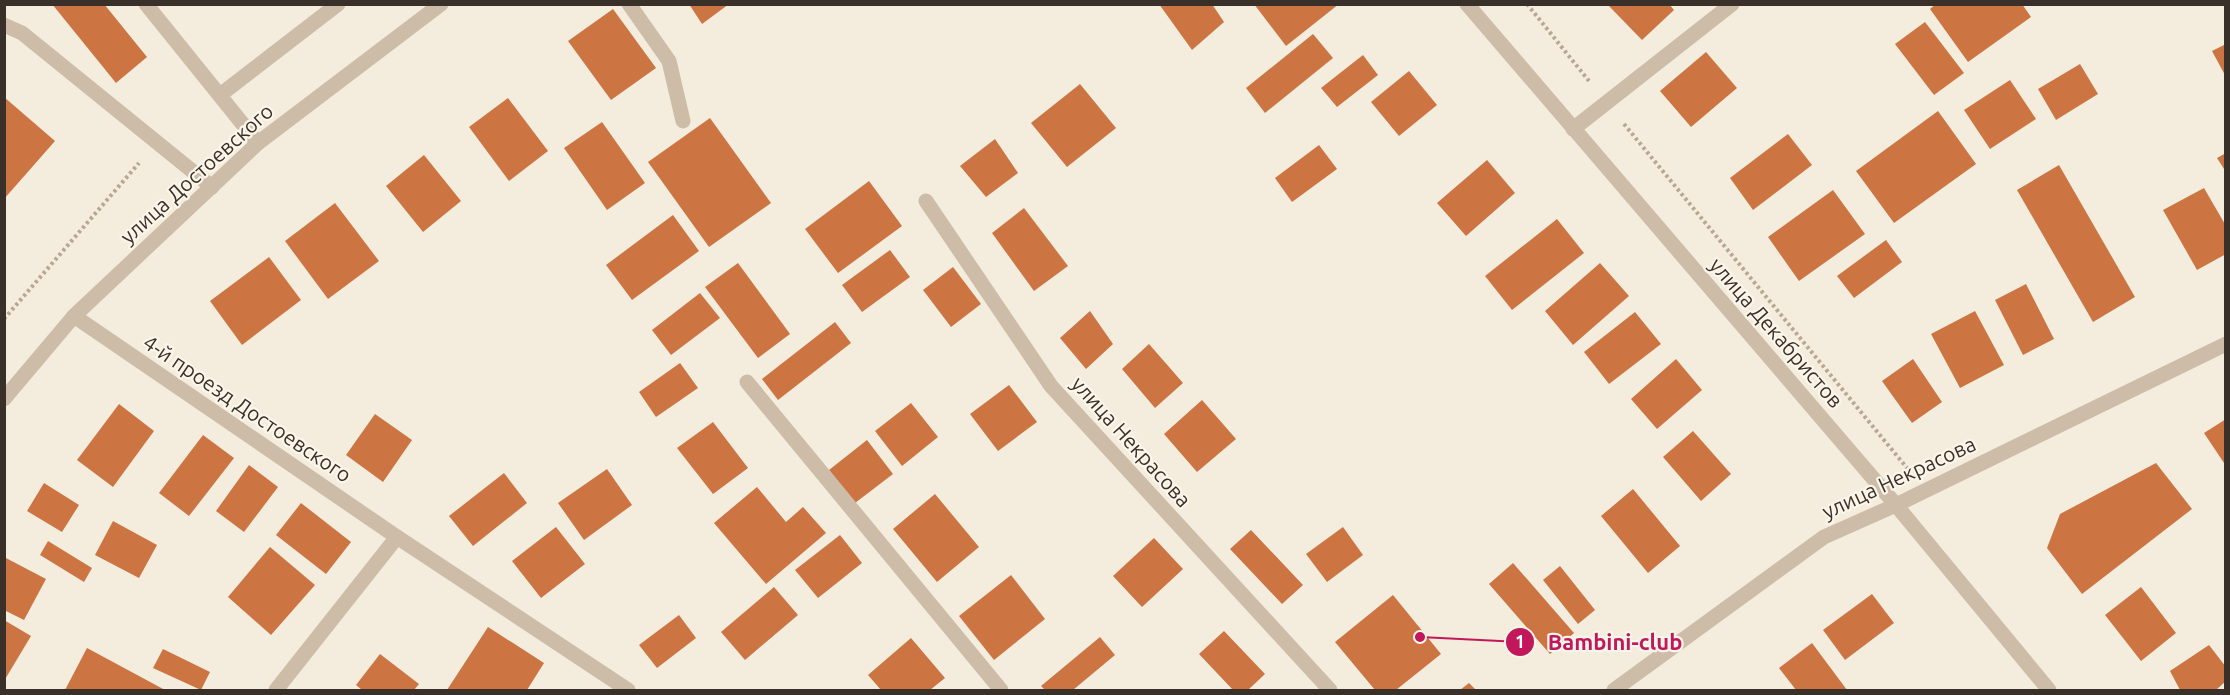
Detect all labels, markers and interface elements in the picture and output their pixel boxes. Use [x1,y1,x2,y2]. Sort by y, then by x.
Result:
street label: улица Достоевского [115,98,278,248]
street label: улица Декабристов [1705,253,1848,412]
street label: 4-й проезд Достоевского [139,330,356,487]
street label: улица Некрасова [1067,371,1196,511]
street label: улица Некрасова [1818,431,1979,523]
callout: Bambini-club [1505,622,1694,662]
text: Bambini-club [1548,629,1682,654]
text: 1 [1515,631,1525,651]

